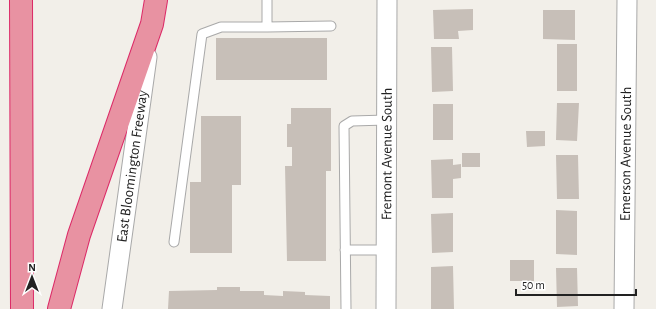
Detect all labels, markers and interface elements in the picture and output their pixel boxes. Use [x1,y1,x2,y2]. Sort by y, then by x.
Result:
street label: Emerson Avenue South [617,87,634,221]
street label: Fremont Avenue South [379,88,394,220]
street label: East Bloomington Freeway [114,89,150,243]
north arrow [12,257,52,297]
text: N [28,262,36,273]
scale bar [516,271,636,297]
text: 50 m [522,279,545,291]

